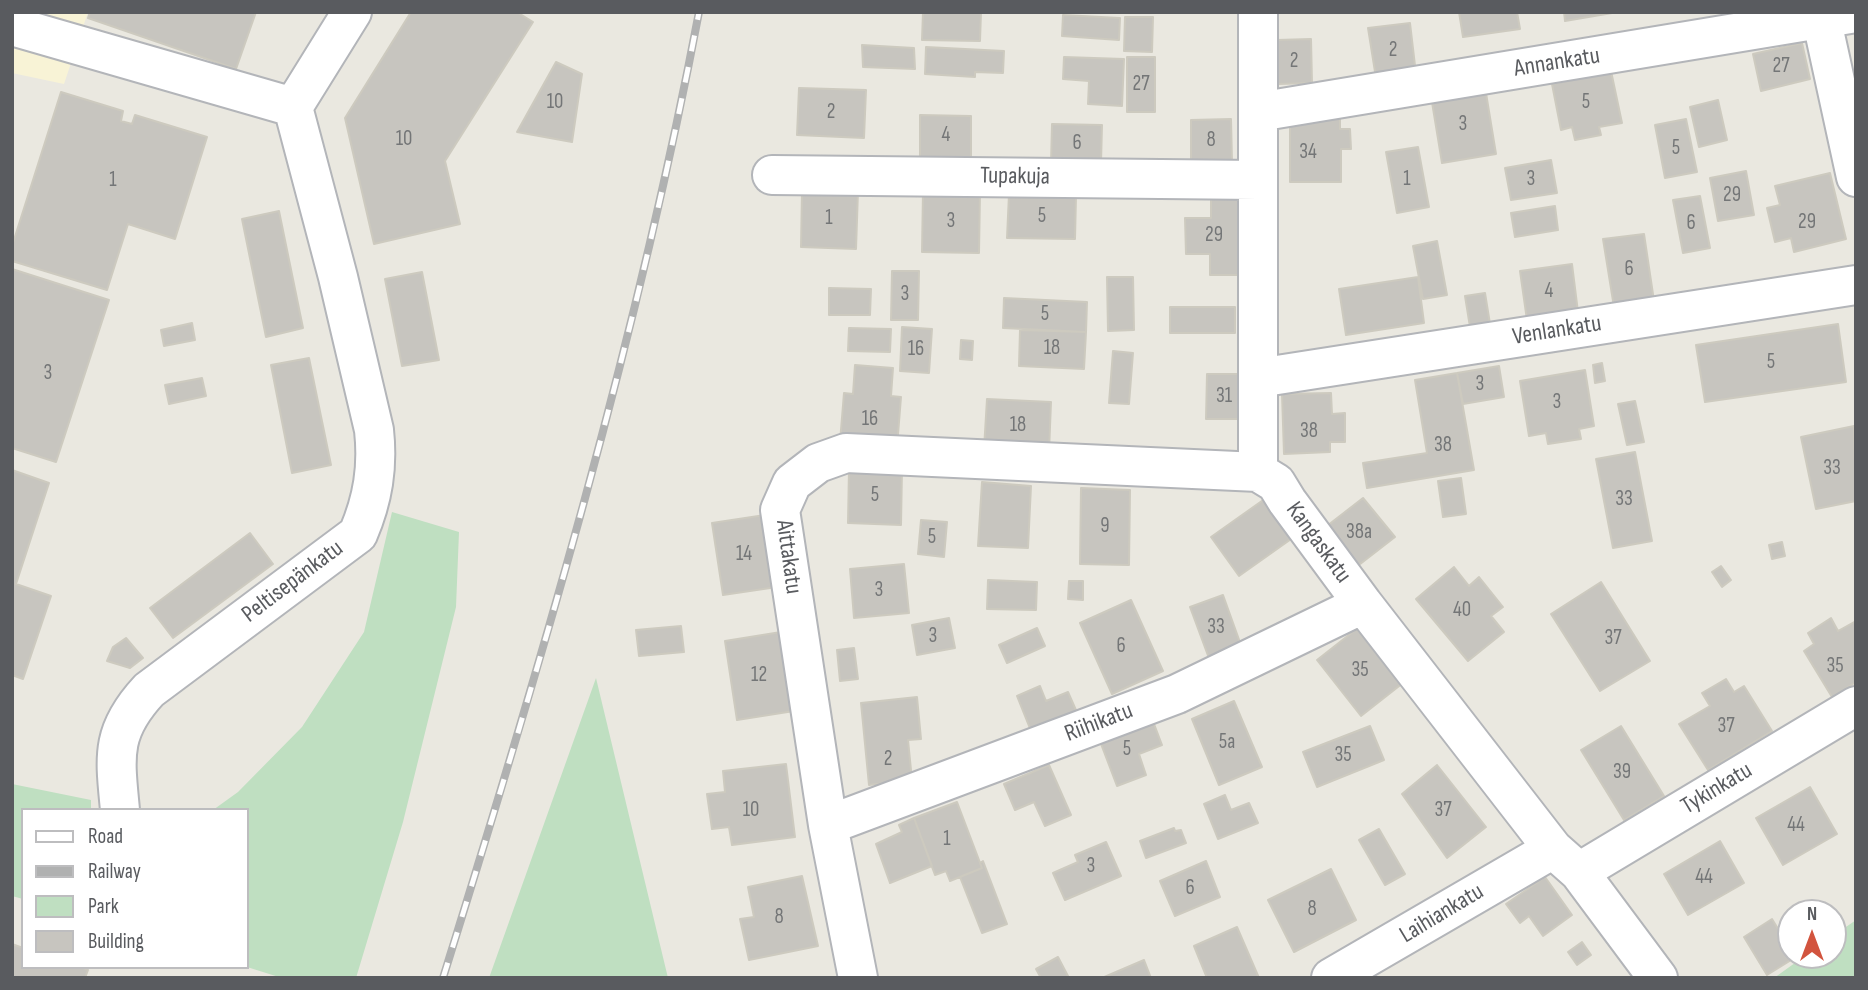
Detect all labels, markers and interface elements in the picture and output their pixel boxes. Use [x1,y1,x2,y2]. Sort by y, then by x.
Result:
house number: 2 [1389,38,1397,64]
street label: Annankatu [1512,42,1602,84]
house number: 2 [1290,49,1298,75]
house number: 27 [1772,54,1790,80]
house number: 27 [1132,72,1150,98]
house number: 10 [547,90,563,116]
house number: 5 [1582,90,1590,116]
house number: 2 [827,100,835,126]
house number: 3 [1459,112,1467,138]
house number: 4 [942,123,950,149]
house number: 10 [396,127,412,153]
house number: 8 [1206,128,1216,154]
house number: 6 [1072,131,1082,157]
house number: 5 [1672,136,1680,162]
house number: 34 [1299,140,1317,166]
street label: Tupakuja [980,162,1050,192]
house number: 1 [1403,167,1411,193]
house number: 3 [1527,167,1535,193]
house number: 1 [109,168,117,194]
house number: 29 [1723,183,1741,209]
house number: 5 [1038,204,1046,230]
house number: 1 [825,206,833,232]
house number: 3 [947,209,955,235]
house number: 29 [1798,210,1816,236]
house number: 6 [1686,211,1696,237]
house number: 29 [1205,223,1223,249]
house number: 6 [1624,257,1634,283]
house number: 4 [1545,279,1553,305]
house number: 3 [901,282,909,308]
house number: 5 [1041,302,1049,328]
street label: Venlankatu [1510,310,1604,352]
house number: 18 [1044,336,1060,362]
house number: 16 [908,337,924,363]
house number: 5 [1767,350,1775,376]
house number: 3 [44,361,52,387]
house number: 3 [1476,372,1484,398]
house number: 31 [1216,384,1232,410]
house number: 3 [1553,390,1561,416]
house number: 16 [862,407,878,433]
house number: 18 [1010,413,1026,439]
house number: 38 [1300,419,1318,445]
house number: 38 [1434,433,1452,459]
house number: 33 [1823,456,1841,482]
house number: 5 [871,483,879,509]
house number: 33 [1615,487,1633,513]
street label: Kangaskatu [1279,497,1357,589]
house number: 9 [1100,514,1110,540]
street label: Aittakatu [769,518,807,596]
house number: 38a [1346,520,1372,546]
house number: 5 [928,525,936,551]
street label: Peltisepänkatu [237,535,349,629]
house number: 14 [736,542,752,568]
house number: 3 [875,578,883,604]
house number: 40 [1453,598,1471,624]
house number: 33 [1207,615,1225,641]
house number: 3 [929,624,937,650]
house number: 37 [1604,626,1622,652]
house number: 6 [1116,634,1126,660]
house number: 35 [1826,654,1844,680]
house number: 35 [1351,658,1369,684]
house number: 12 [751,663,767,689]
street label: Riihikatu [1061,697,1137,749]
house number: 37 [1717,714,1735,740]
house number: 5a [1219,730,1235,756]
house number: 5 [1123,737,1131,763]
house number: 35 [1334,743,1352,769]
house number: 2 [884,747,892,773]
street label: Tykinkatu [1676,757,1758,821]
house number: 39 [1613,760,1631,786]
house number: 10 [743,798,759,824]
house number: 37 [1434,798,1452,824]
legend [21,808,248,969]
house number: 44 [1787,813,1805,839]
text: Road [88,824,123,849]
house number: 1 [943,827,951,853]
house number: 3 [1087,854,1095,880]
text: Railway [88,859,141,884]
house number: 44 [1695,865,1713,891]
house number: 6 [1185,876,1195,902]
street label: Laihiankatu [1395,878,1489,950]
text: Park [88,894,119,919]
house number: 8 [1307,897,1317,923]
north arrow [1777,899,1847,969]
text: N [1807,903,1817,926]
house number: 8 [774,905,784,931]
text: Building [88,929,144,954]

